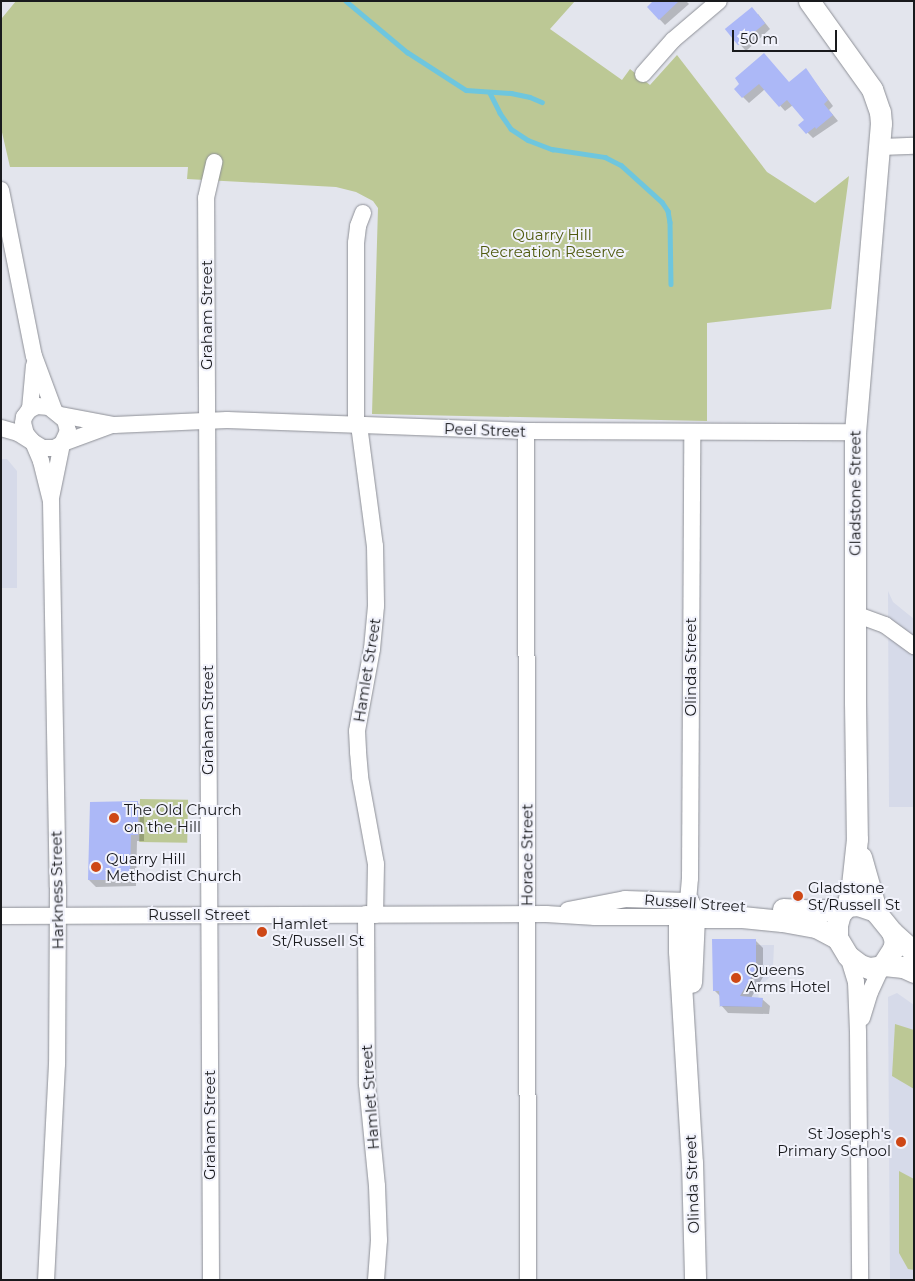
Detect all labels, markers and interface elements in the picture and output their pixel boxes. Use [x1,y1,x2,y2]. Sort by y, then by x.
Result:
scale bar [735,20,840,52]
text: 50 m [740,29,778,48]
park label: Quarry Hill Recreation Reserve [480,225,624,260]
street label: Graham Street [198,260,216,370]
street label: Peel Street [444,420,526,440]
street label: Gladstone Street [846,430,864,556]
street label: Hamlet Street [350,617,384,723]
street label: Olinda Street [682,617,700,717]
street label: Graham Street [199,665,217,775]
place label: The Old Church on the Hill [124,800,242,835]
street label: Horace Street [518,804,536,906]
marker: The Old Church on the Hill [108,812,120,824]
street label: Harkness Street [47,830,67,950]
place label: Quarry Hill Methodist Church [106,849,242,884]
marker: Quarry Hill Methodist Church [90,861,102,873]
place label: Gladstone St/Russell St [808,878,900,913]
street label: Russell Street [644,890,746,916]
marker: Gladstone St/Russell St [792,890,804,902]
street label: Russell Street [148,906,250,924]
place label: Hamlet St/Russell St [272,914,364,949]
marker: Hamlet St/Russell St [256,926,268,938]
place label: Queens Arms Hotel [746,960,830,995]
marker: Queens Arms Hotel [730,972,742,984]
street label: Hamlet Street [357,1044,383,1150]
street label: Graham Street [201,1070,219,1180]
place label: St Joseph's Primary School [777,1124,891,1159]
street label: Olinda Street [681,1134,703,1234]
marker: St Joseph's Primary School [895,1136,907,1148]

